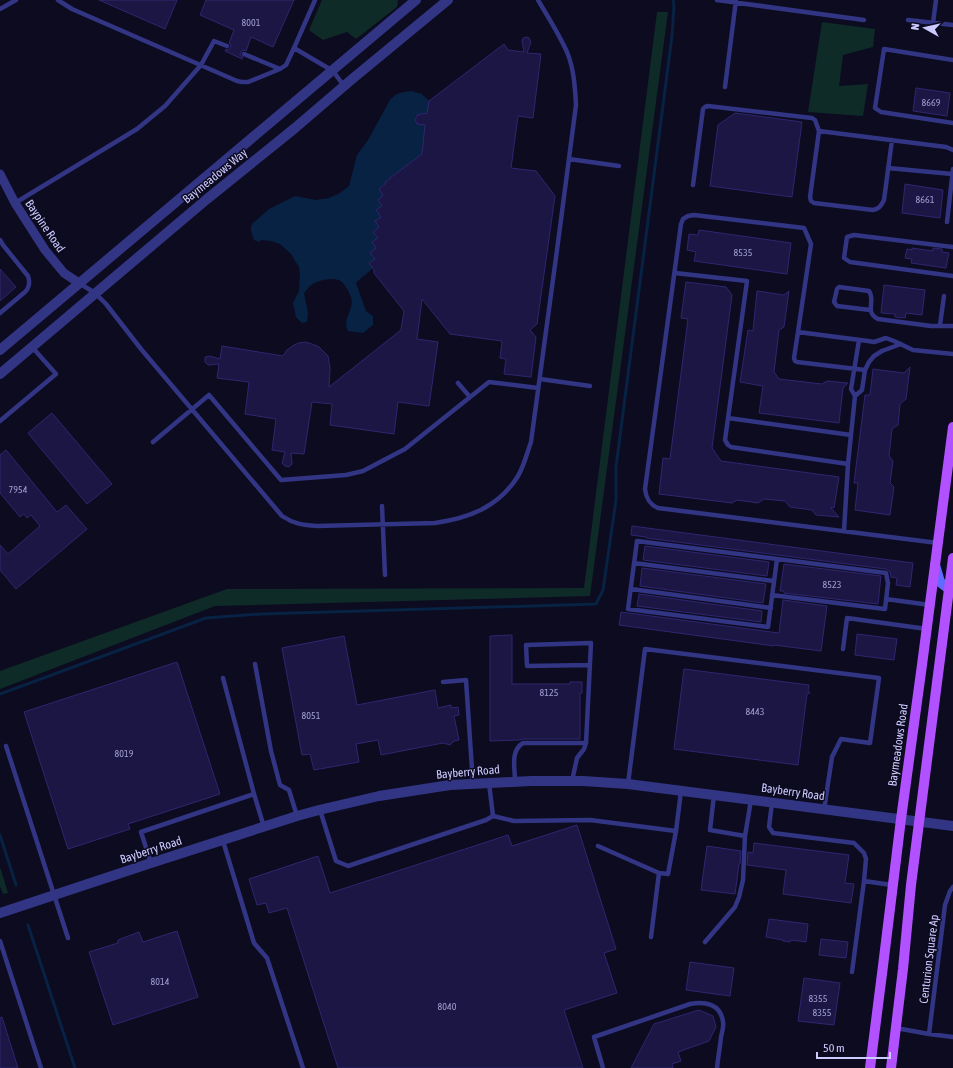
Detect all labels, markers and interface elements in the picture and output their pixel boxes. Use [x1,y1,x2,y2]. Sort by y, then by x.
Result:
north arrow [905,8,945,48]
house number: 8001 [242,17,261,28]
text: N [909,23,921,31]
house number: 8669 [922,97,941,108]
street label: Baymeadows Way [180,146,250,206]
house number: 8661 [916,194,935,205]
street label: Baypine Road [22,197,68,255]
house number: 8535 [734,247,753,258]
house number: 7954 [9,484,28,495]
house number: 8523 [823,579,842,590]
house number: 8125 [540,687,559,698]
street label: Baymeadows Road [885,703,911,787]
house number: 8443 [746,706,765,717]
house number: 8051 [302,710,321,721]
house number: 8019 [115,748,134,759]
street label: Bayberry Road [436,762,500,782]
street label: Bayberry Road [760,781,826,803]
street label: Bayberry Road [118,833,184,867]
street label: Centurion Square Ap [917,913,941,1004]
house number: 8014 [151,976,170,987]
house number: 8355 [809,993,828,1004]
house number: 8040 [438,1001,457,1012]
house number: 8355 [813,1007,832,1018]
scale bar [817,1034,890,1060]
text: 50 m [823,1041,845,1055]

